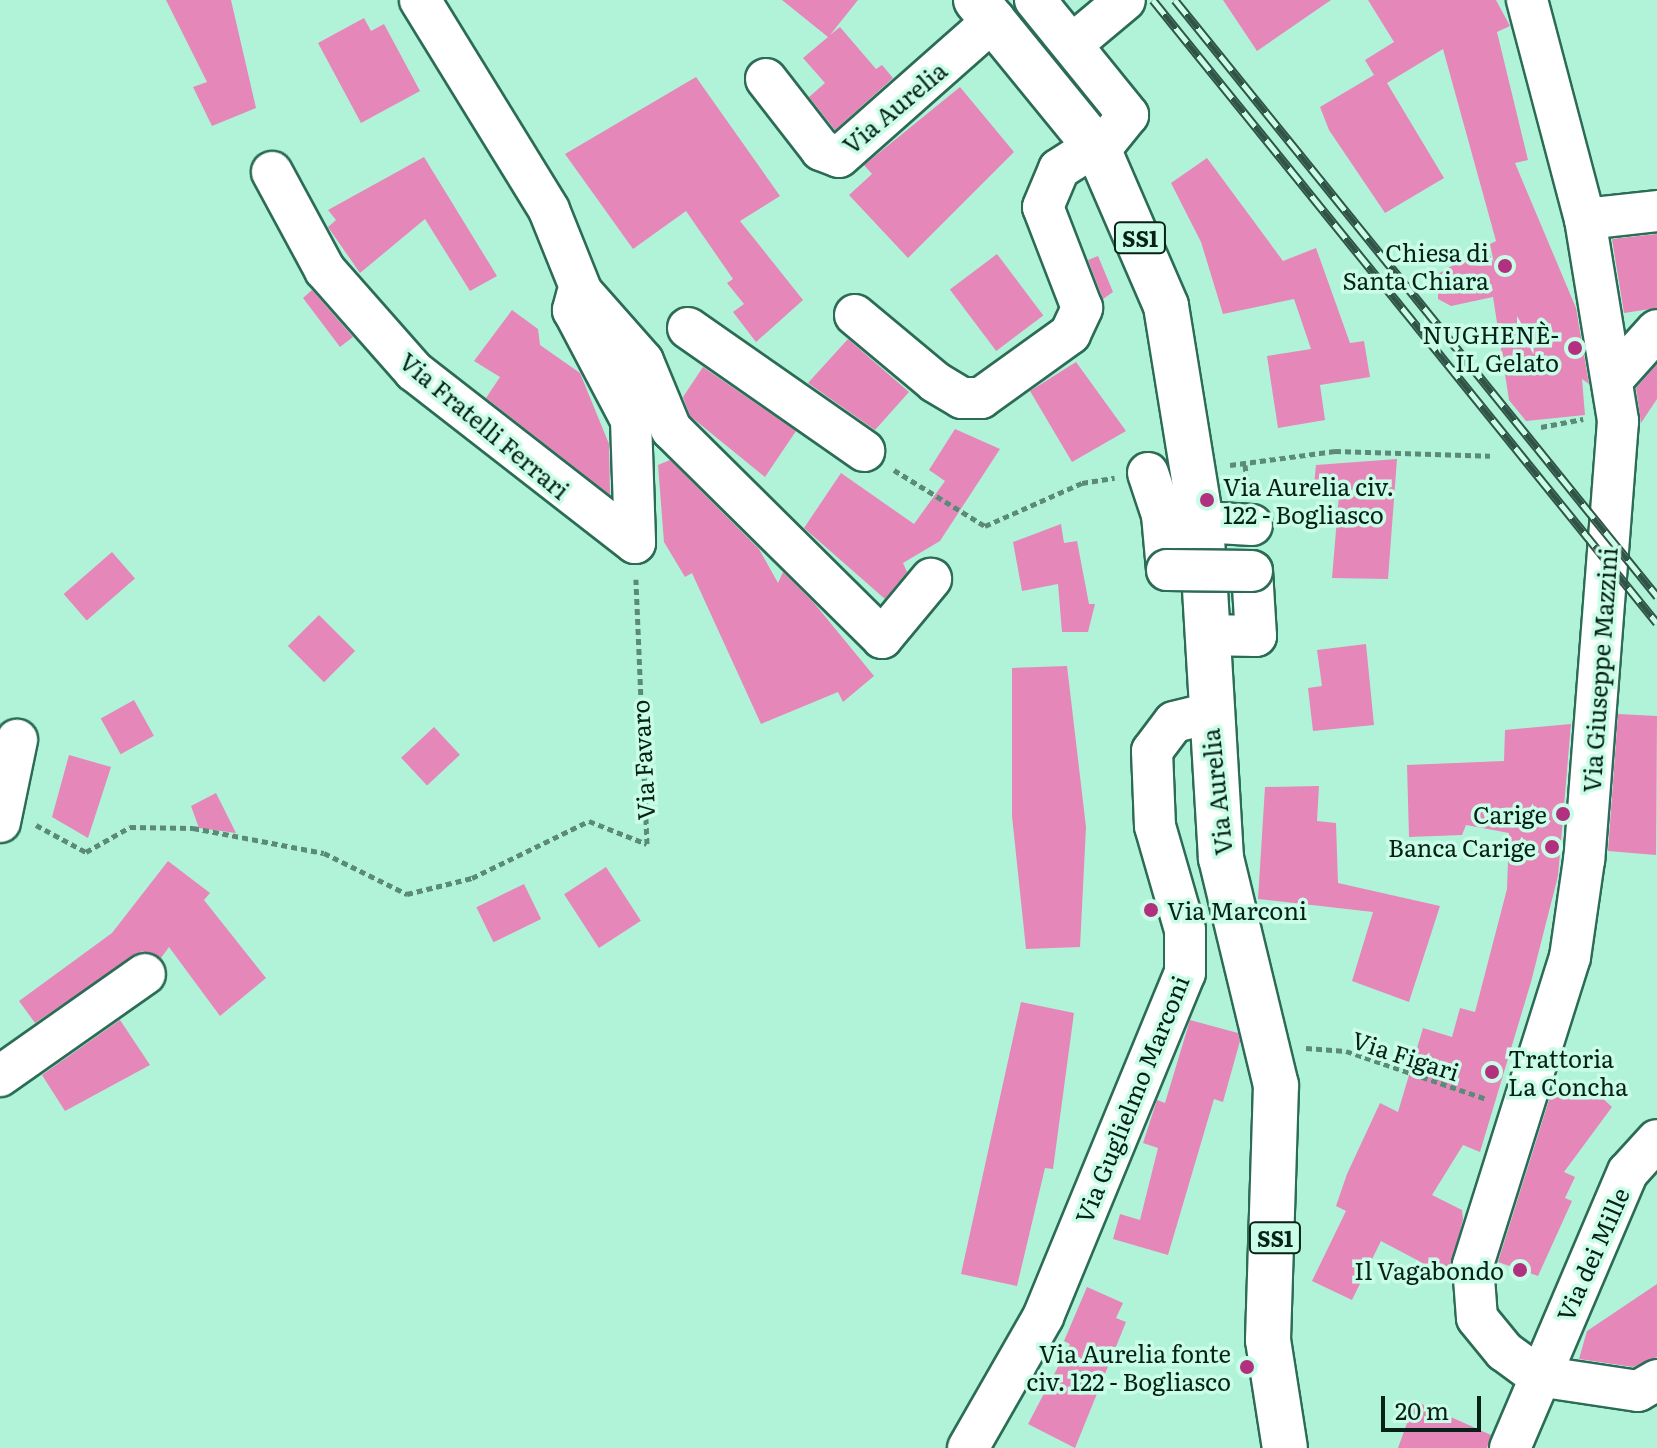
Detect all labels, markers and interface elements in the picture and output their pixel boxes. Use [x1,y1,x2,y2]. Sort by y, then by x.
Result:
street label: Via Aurelia [836,55,952,159]
road number: SS1 [1112,220,1168,256]
place label: Chiesa di Santa Chiara [1342,238,1489,294]
marker: Chiesa di Santa Chiara [1496,257,1514,275]
place label: NUGHENÈ- IL Gelato [1422,320,1559,376]
marker: NUGHENÈ- IL Gelato [1566,339,1584,357]
street label: Via Fratelli Ferrari [394,346,576,504]
place label: Via Aurelia civ. 122 - Bogliasco [1223,472,1394,528]
marker: Via Aurelia civ. 122 - Bogliasco [1198,491,1216,509]
street label: Via Giuseppe Mazzini [1576,546,1622,794]
street label: Via Favaro [624,699,660,821]
street label: Via Aurelia [1195,727,1237,857]
place label: Carige [1473,800,1547,828]
marker: Carige [1554,805,1572,823]
place label: Banca Carige [1388,833,1536,861]
marker: Banca Carige [1543,838,1561,856]
place label: Via Marconi [1167,896,1307,924]
marker: Via Marconi [1142,901,1160,919]
street label: Via Guglielmo Marconi [1068,971,1194,1227]
street label: Via Figari [1349,1024,1463,1086]
place label: Trattoria La Concha [1508,1044,1628,1100]
marker: Trattoria La Concha [1483,1063,1501,1081]
street label: Via dei Mille [1550,1183,1634,1325]
road number: SS1 [1247,1220,1303,1256]
place label: Il Vagabondo [1354,1256,1504,1284]
marker: Il Vagabondo [1511,1261,1529,1279]
place label: Via Aurelia fonte civ. 122 - Bogliasco [1026,1339,1231,1395]
marker: Via Aurelia fonte civ. 122 - Bogliasco [1238,1358,1256,1376]
scale bar [1385,1380,1485,1430]
text: 20 m [1395,1392,1449,1427]

